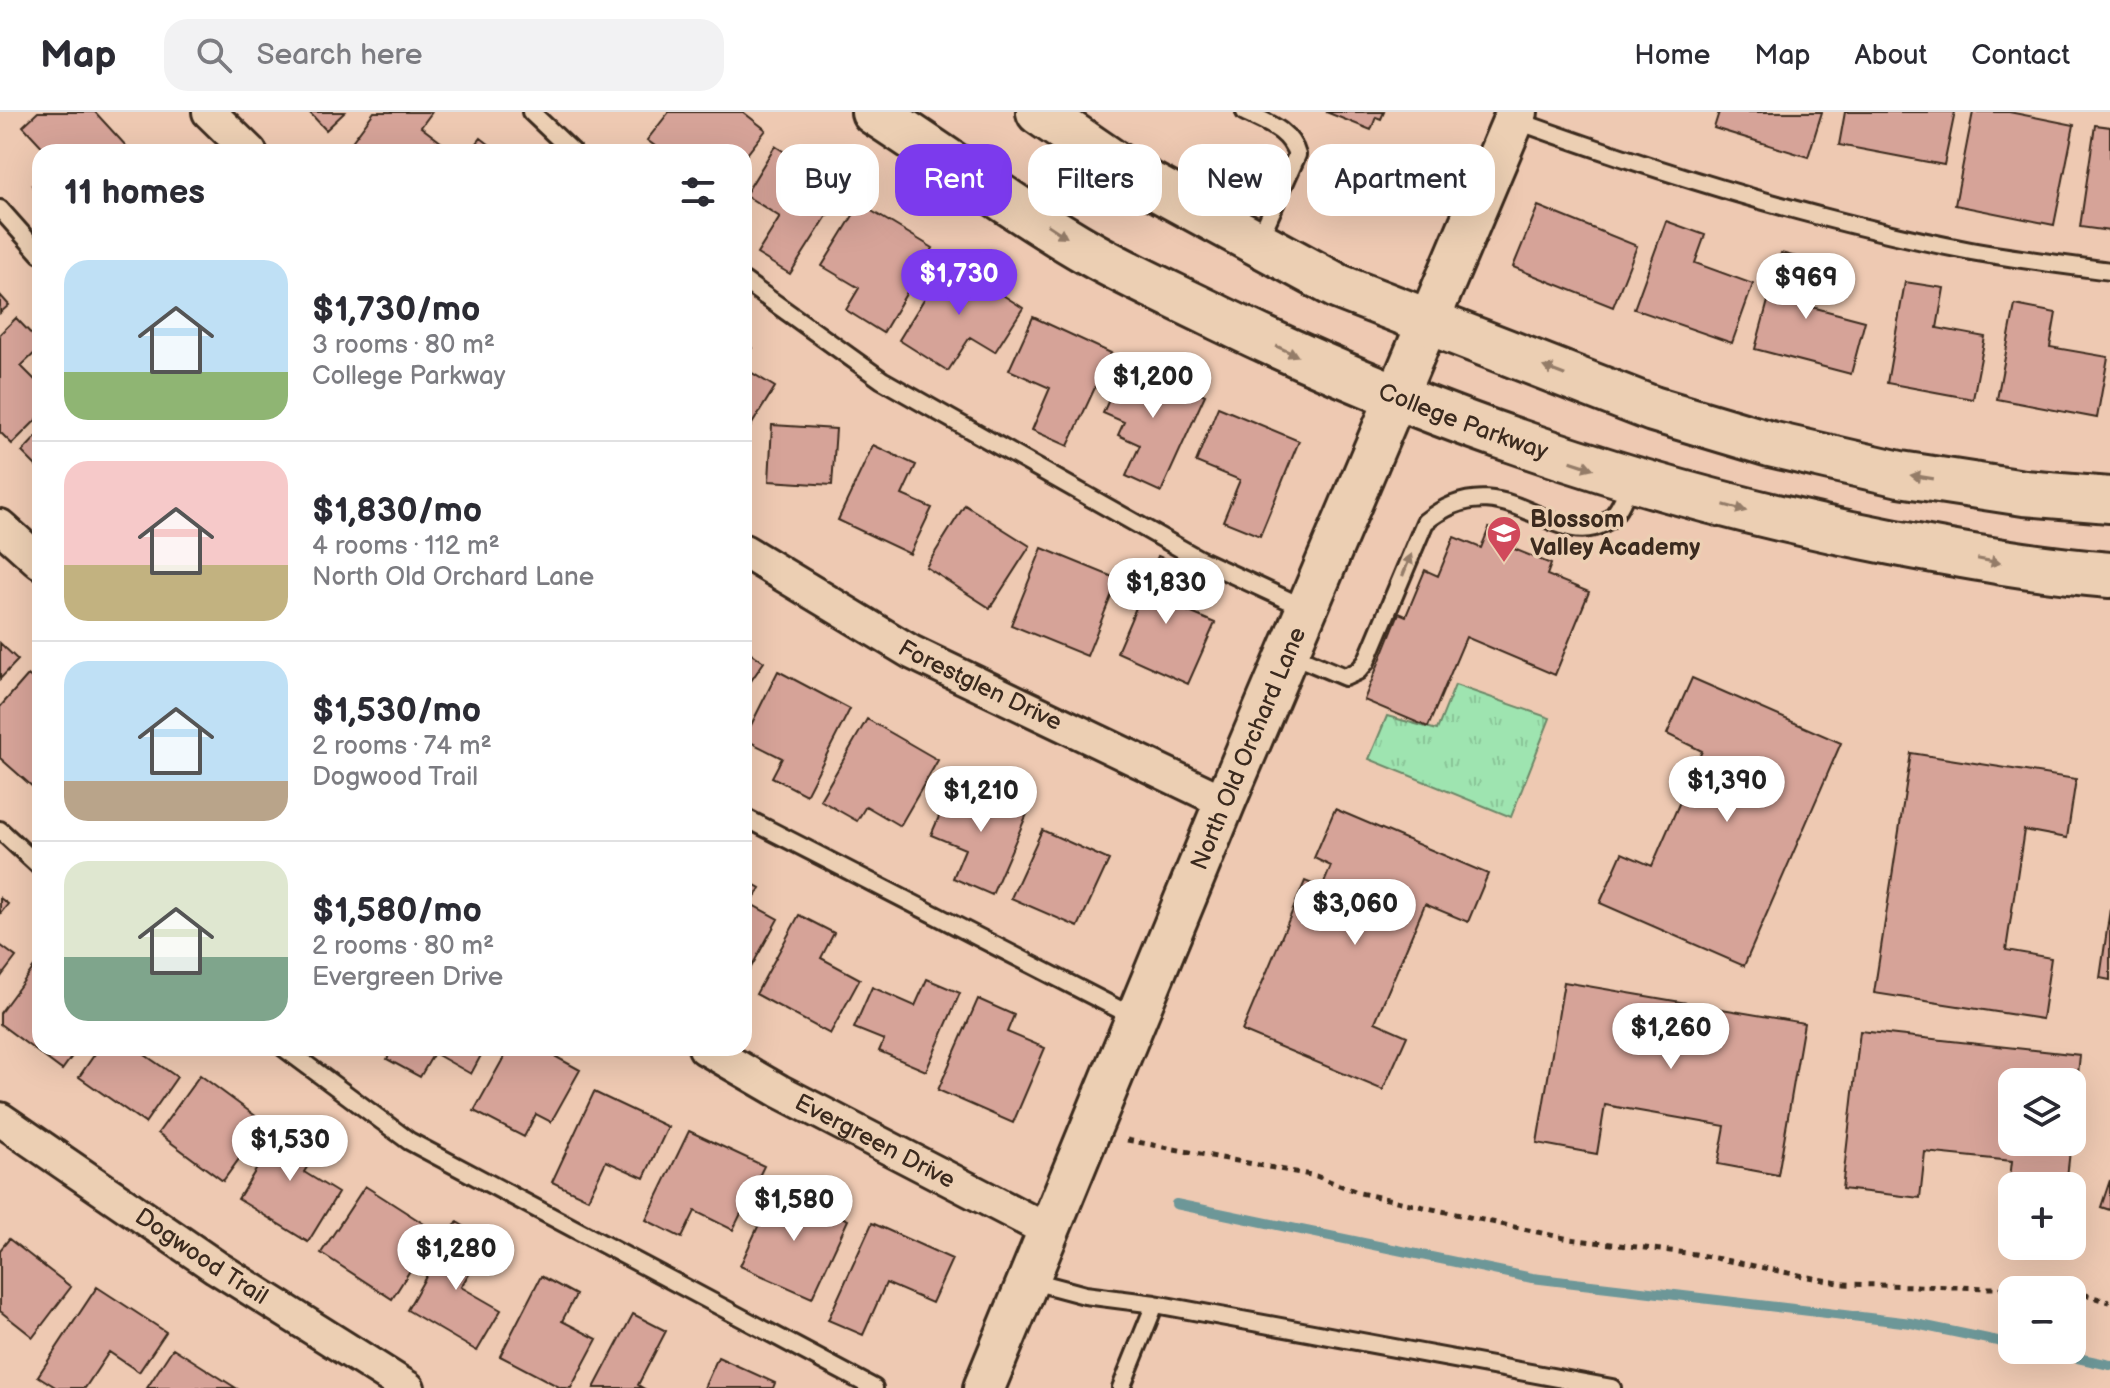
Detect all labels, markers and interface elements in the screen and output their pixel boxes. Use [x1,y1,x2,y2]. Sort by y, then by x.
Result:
search box [164,19,724,91]
text: Map [40,33,116,78]
icon: search [192,33,236,77]
text: Search here [256,37,423,73]
text: Home [1634,39,1710,72]
text: Map [1754,39,1811,72]
text: About [1855,39,1927,72]
text: Contact [1971,39,2070,72]
chip: Buy [776,144,879,216]
chip: Rent [895,144,1012,216]
chip: Filters [1028,144,1162,216]
chip: New [1178,144,1291,216]
chip: Apartment [1307,144,1495,216]
icon: filters [676,170,720,214]
text: 11 homes [64,172,205,213]
one-way arrow [1046,224,1067,239]
pin: $1,730 [894,249,1024,317]
pin: $969 [1759,253,1853,321]
text: $1,730 [919,259,999,290]
text: $969 [1774,263,1838,294]
text: $1,730/mo [312,289,480,330]
icon: home [128,292,224,388]
text: 3 rooms · 80 m² [312,330,495,361]
one-way arrow [1276,344,1299,358]
pin: $1,200 [1088,352,1218,420]
text: College Parkway [312,361,505,392]
text: $1,200 [1112,362,1194,393]
one-way arrow [1542,365,1566,377]
street label: College Parkway [1374,377,1552,466]
one-way arrow [1570,459,1594,472]
one-way arrow [1909,470,1934,483]
text: $1,830/mo [312,490,482,531]
icon: home [128,493,224,589]
one-way arrow [1723,502,1747,515]
place label: Blossom Valley Academy [1530,505,1700,562]
school or university icon: Blossom Valley Academy [1485,514,1523,564]
text: 4 rooms · 112 m² [312,531,500,562]
one-way arrow [1401,552,1414,576]
one-way arrow [1977,555,2002,567]
pin: $1,830 [1101,558,1231,626]
text: North Old Orchard Lane [312,562,594,593]
text: $1,830 [1126,568,1206,599]
street label: North Old Orchard Lane [1185,623,1312,874]
street label: Forestglen Drive [893,634,1067,737]
text: $1,530/mo [312,690,481,731]
icon: home [128,693,224,789]
text: 2 rooms · 74 m² [312,731,492,762]
pin: $1,390 [1662,756,1792,824]
text: Dogwood Trail [312,762,478,793]
pin: $1,210 [916,766,1046,834]
text: $1,390 [1687,766,1767,797]
text: $1,210 [943,776,1019,807]
pin: $3,060 [1290,879,1420,947]
text: $3,060 [1312,889,1398,920]
text: $1,580/mo [312,890,482,931]
icon: home [128,893,224,989]
text: 2 rooms · 80 m² [312,931,494,962]
text: Evergreen Drive [312,962,503,993]
pin: $1,260 [1606,1003,1736,1071]
text: $1,260 [1630,1013,1712,1044]
map controls [1998,1068,2086,1364]
button: layers [1998,1068,2086,1156]
street label: Evergreen Drive [790,1088,960,1195]
pin: $1,530 [225,1115,355,1183]
text: $1,530 [250,1125,330,1156]
button: + [1998,1172,2086,1260]
pin: $1,580 [729,1175,859,1243]
text: $1,580 [754,1185,834,1216]
street label: Dogwood Trail [130,1202,273,1311]
pin: $1,280 [391,1224,521,1292]
text: $1,280 [415,1234,497,1265]
button: − [1998,1276,2086,1364]

